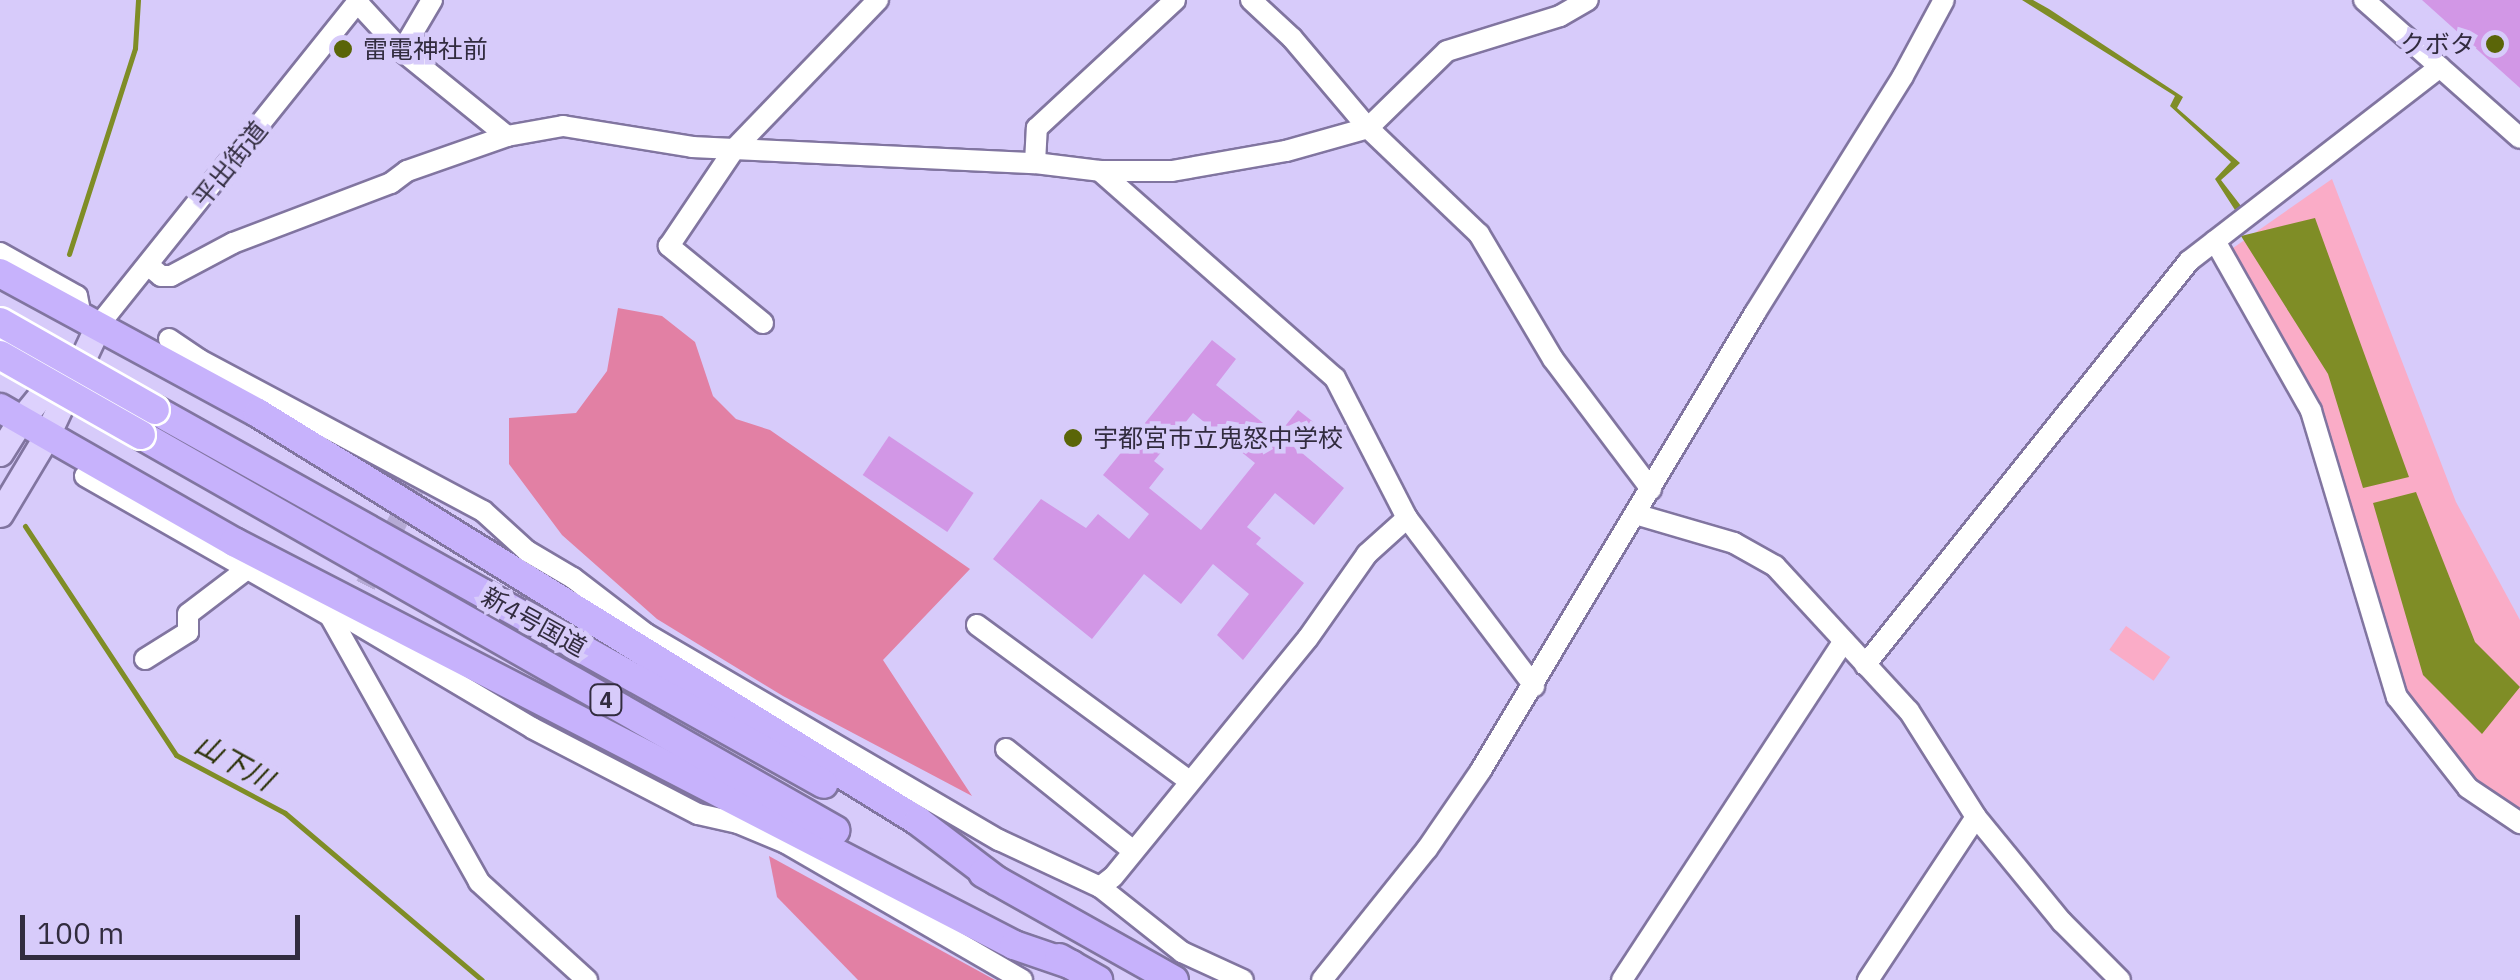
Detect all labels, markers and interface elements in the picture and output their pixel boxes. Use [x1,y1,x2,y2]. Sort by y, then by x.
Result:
place label: クボタ [2400,29,2475,59]
marker: クボタ [2484,33,2506,55]
place label: 雷電神社前 [363,34,488,64]
marker: 雷電神社前 [332,38,354,60]
street label: 平出街道 [187,116,273,212]
place label: 宇都宮市立鬼怒中学校 [1093,423,1343,453]
marker: 宇都宮市立鬼怒中学校 [1062,427,1084,449]
street label: 新4号国道 [476,581,592,663]
road number: 4 [588,683,624,717]
water label: 山下川 [189,727,279,797]
scale bar [25,895,305,957]
text: 100 m [37,913,124,952]

